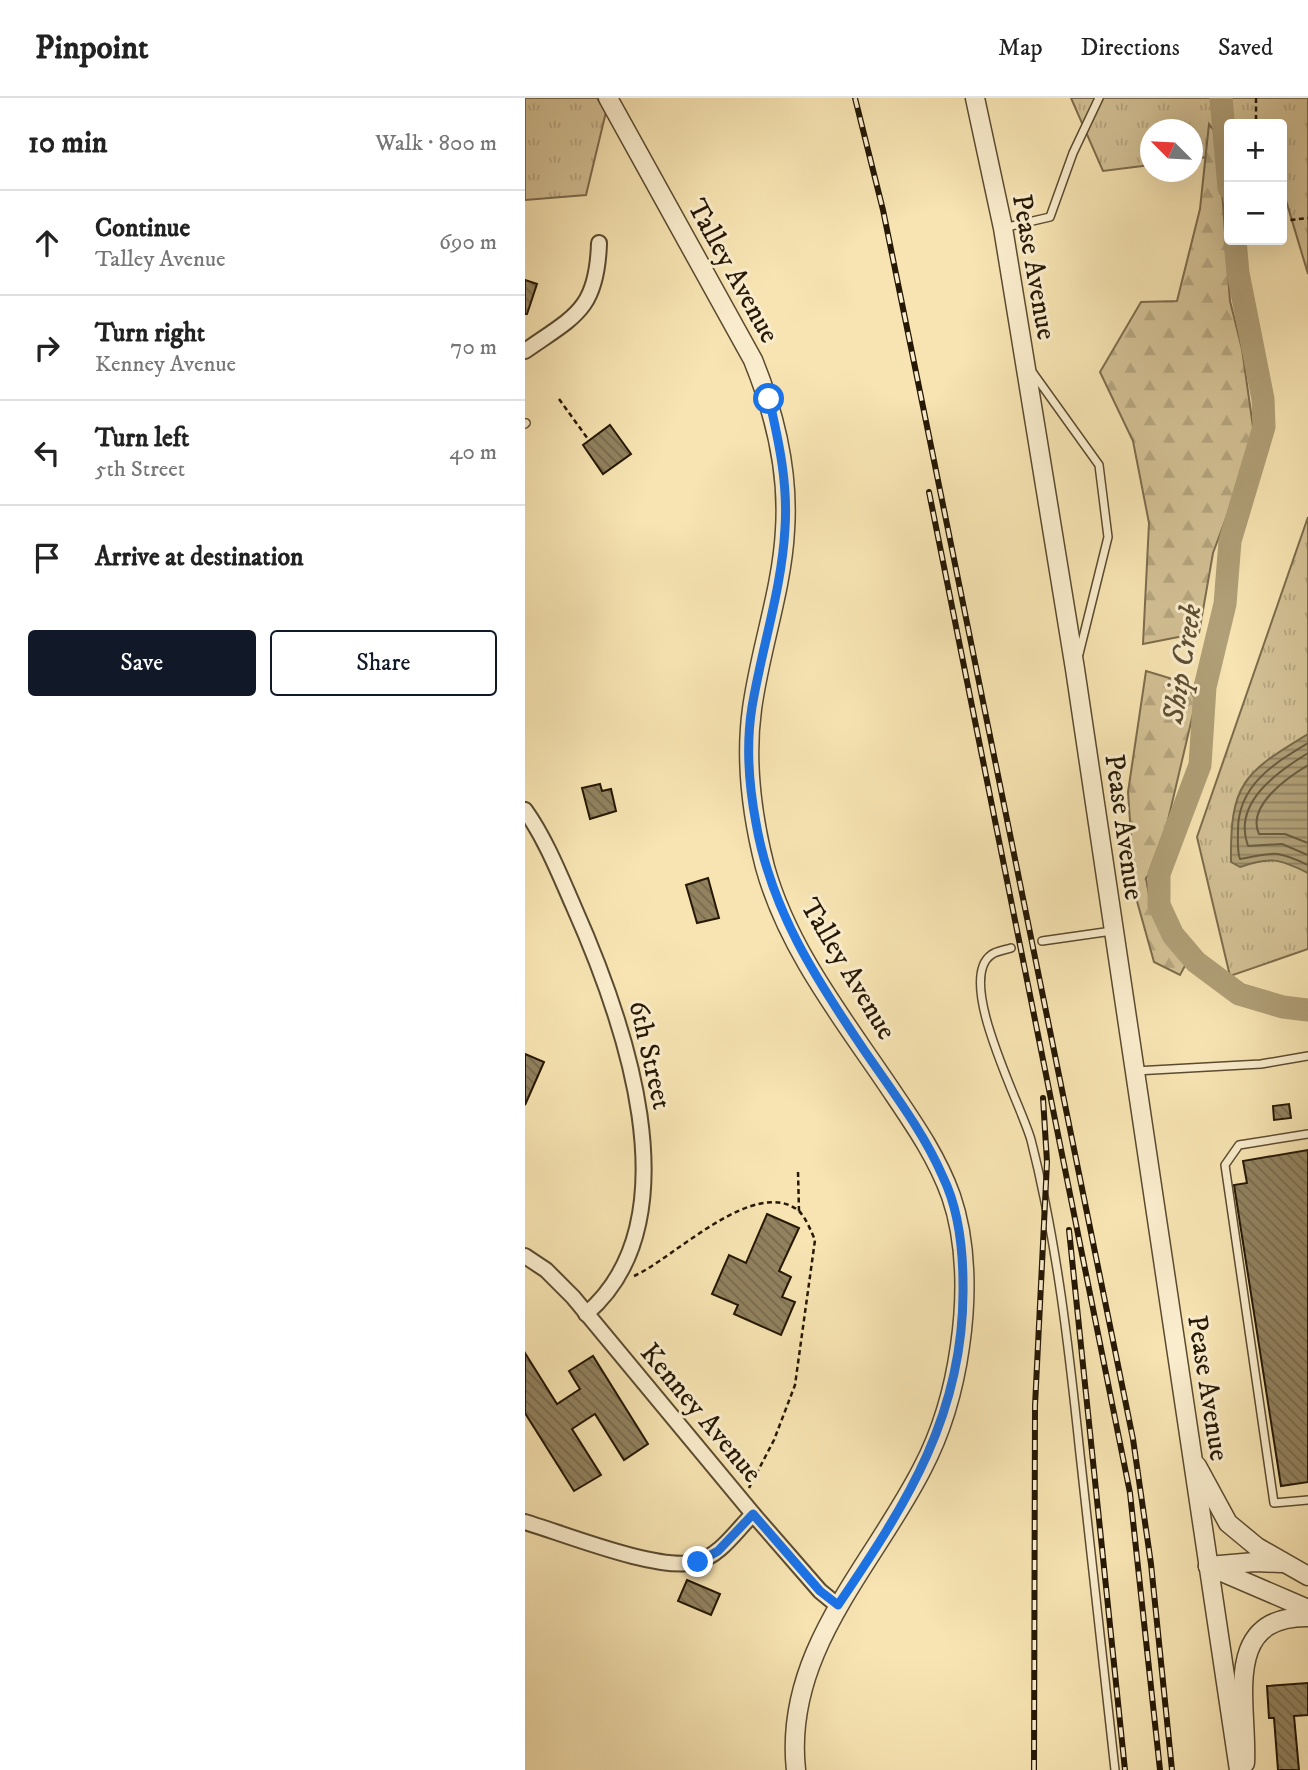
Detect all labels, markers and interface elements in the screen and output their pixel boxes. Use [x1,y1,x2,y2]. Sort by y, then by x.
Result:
text: Pinpoint [35,28,149,69]
text: Map [998,33,1043,63]
text: Directions [1081,33,1180,63]
text: Saved [1218,33,1273,63]
north arrow [1140,119,1203,182]
map controls [1224,119,1287,245]
button: + [1224,119,1287,182]
text: 10 min [28,125,107,162]
text: Walk · 800 m [375,129,497,158]
button: − [1224,182,1287,245]
street label: Pease Avenue [1004,192,1064,342]
street label: Talley Avenue [679,193,787,349]
text: Continue [95,212,190,245]
icon: ahead [28,224,66,262]
text: 690 m [439,228,497,257]
text: Talley Avenue [95,245,226,274]
text: Turn right [95,317,205,350]
icon: right [28,329,66,367]
text: 70 m [450,333,497,362]
text: Kenney Avenue [95,350,236,379]
route start [753,383,784,414]
text: Turn left [95,422,189,455]
icon: left [28,434,66,472]
text: 40 m [449,438,497,467]
text: 5th Street [95,455,185,484]
icon: arrive [28,539,66,577]
text: Arrive at destination [95,541,304,574]
water label: Ship Creek [1155,601,1211,727]
button: Save [28,630,256,696]
button: Share [270,630,497,696]
street label: Pease Avenue [1096,752,1152,902]
street label: Talley Avenue [792,892,904,1046]
street label: 6th Street [621,997,679,1113]
street label: Pease Avenue [1179,1313,1237,1463]
street label: Kenney Avenue [632,1336,770,1490]
route end [682,1546,713,1577]

